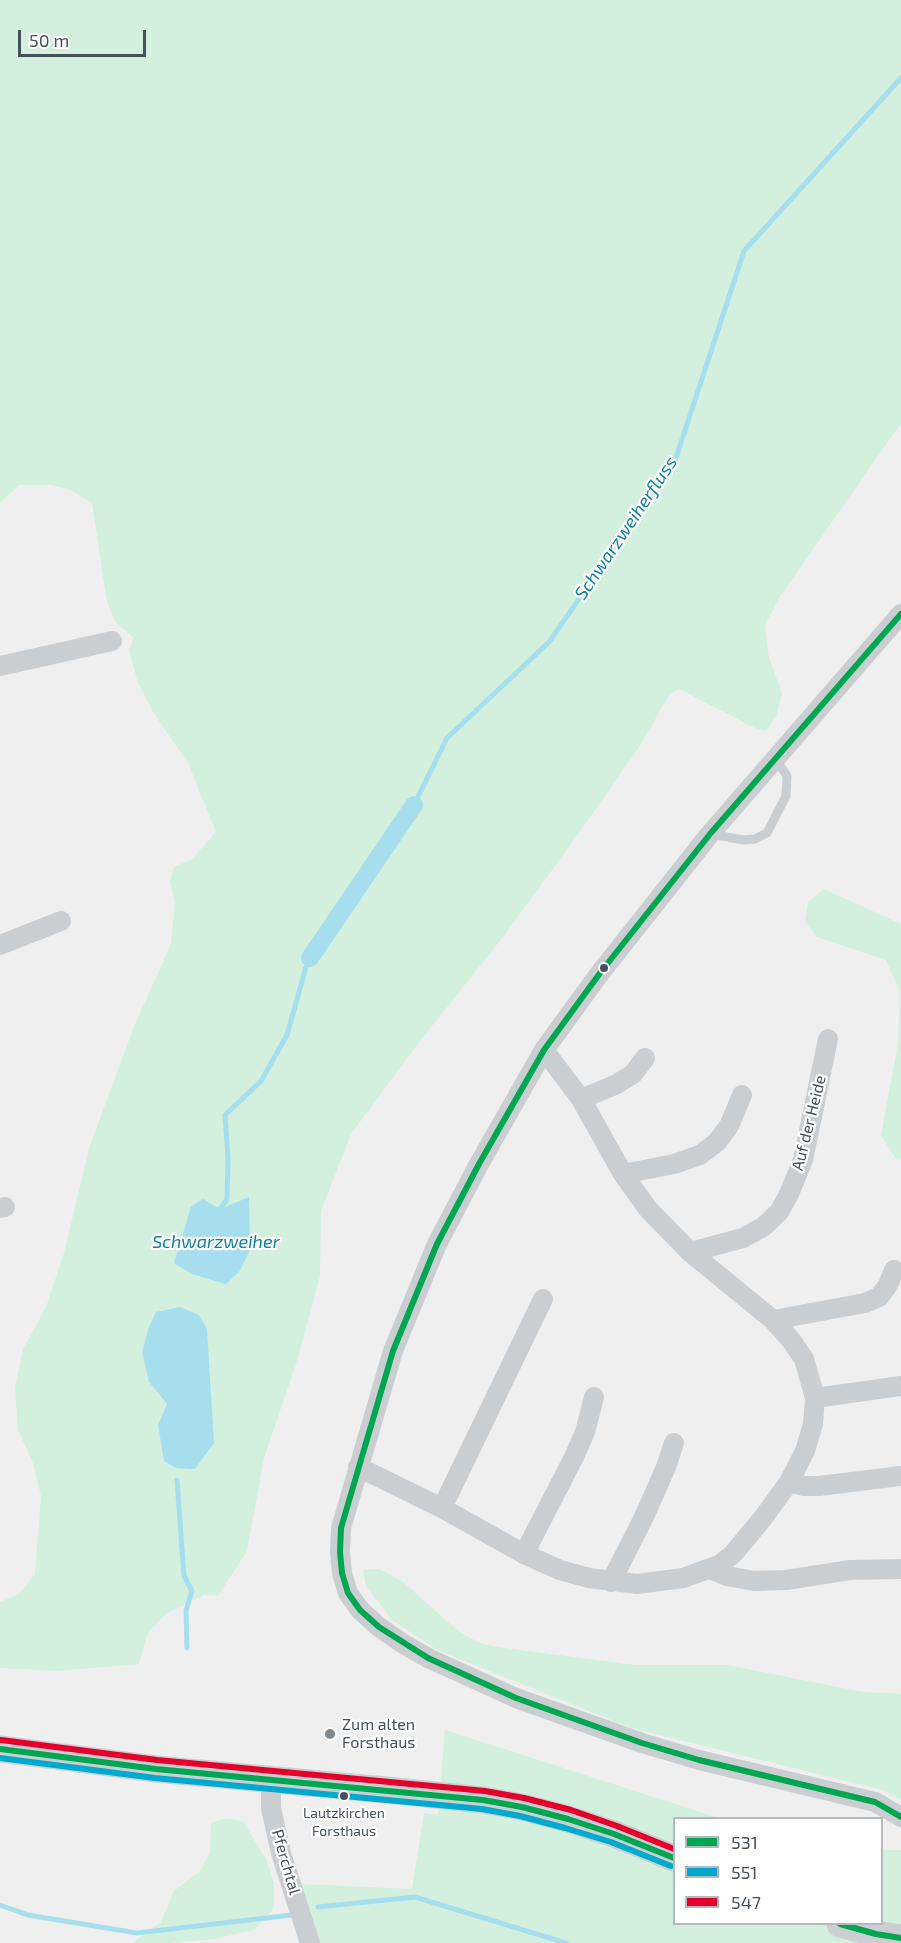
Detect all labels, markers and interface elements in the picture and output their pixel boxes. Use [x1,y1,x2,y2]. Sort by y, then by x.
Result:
scale bar [21,18,148,56]
text: 50 m [29,29,69,51]
water label: Schwarzweiherfluss [570,452,682,604]
unlabelled marker [598,962,610,974]
street label: Auf der Heide [788,1073,830,1173]
water label: Schwarzweiher [152,1231,280,1253]
place label: Zum alten Forsthaus [342,1715,415,1753]
marker: Zum alten Forsthaus [323,1727,337,1741]
marker: Lautzkirchen Forsthaus [338,1790,350,1802]
place label: Lautzkirchen Forsthaus [303,1805,385,1838]
legend [673,1817,883,1925]
street label: Pferchtal [268,1827,304,1897]
text: 531 [731,1831,758,1853]
text: 551 [731,1861,757,1883]
text: 547 [731,1891,761,1913]

